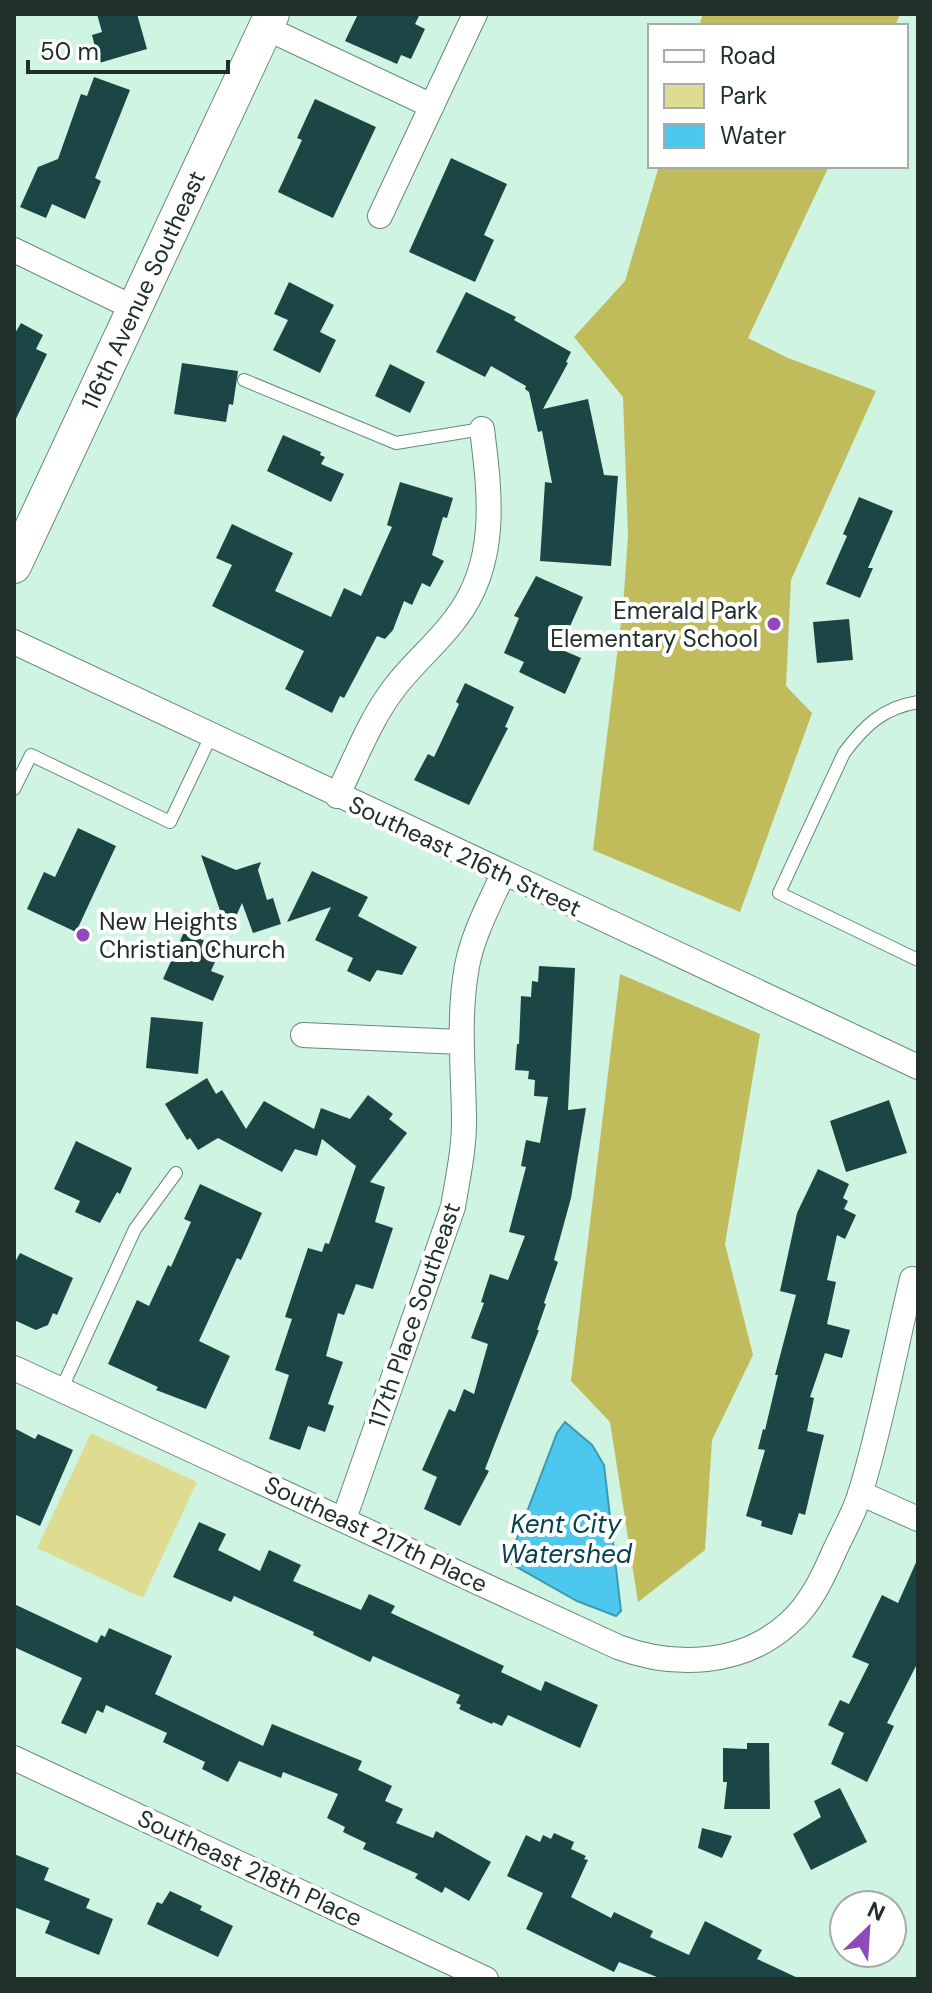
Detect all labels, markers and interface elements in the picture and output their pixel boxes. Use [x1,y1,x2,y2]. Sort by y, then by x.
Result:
scale bar [28,24,228,74]
legend [648,24,908,168]
text: 50 m [40,36,99,67]
text: Road [720,40,776,71]
text: Park [720,80,767,111]
text: Water [720,120,786,151]
street label: 116th Avenue Southeast [74,165,212,415]
place label: Emerald Park Elementary School [550,595,758,654]
marker: Emerald Park Elementary School [765,615,783,633]
street label: Southeast 216th Street [344,788,586,924]
place label: New Heights Christian Church [99,906,285,965]
marker: New Heights Christian Church [74,926,92,944]
street label: 117th Place Southeast [361,1198,467,1432]
street label: Southeast 217th Place [260,1469,492,1599]
water label: Kent City Watershed [500,1507,633,1571]
street label: Southeast 218th Place [133,1802,367,1934]
north arrow [828,1889,908,1969]
text: N [863,1895,890,1928]

